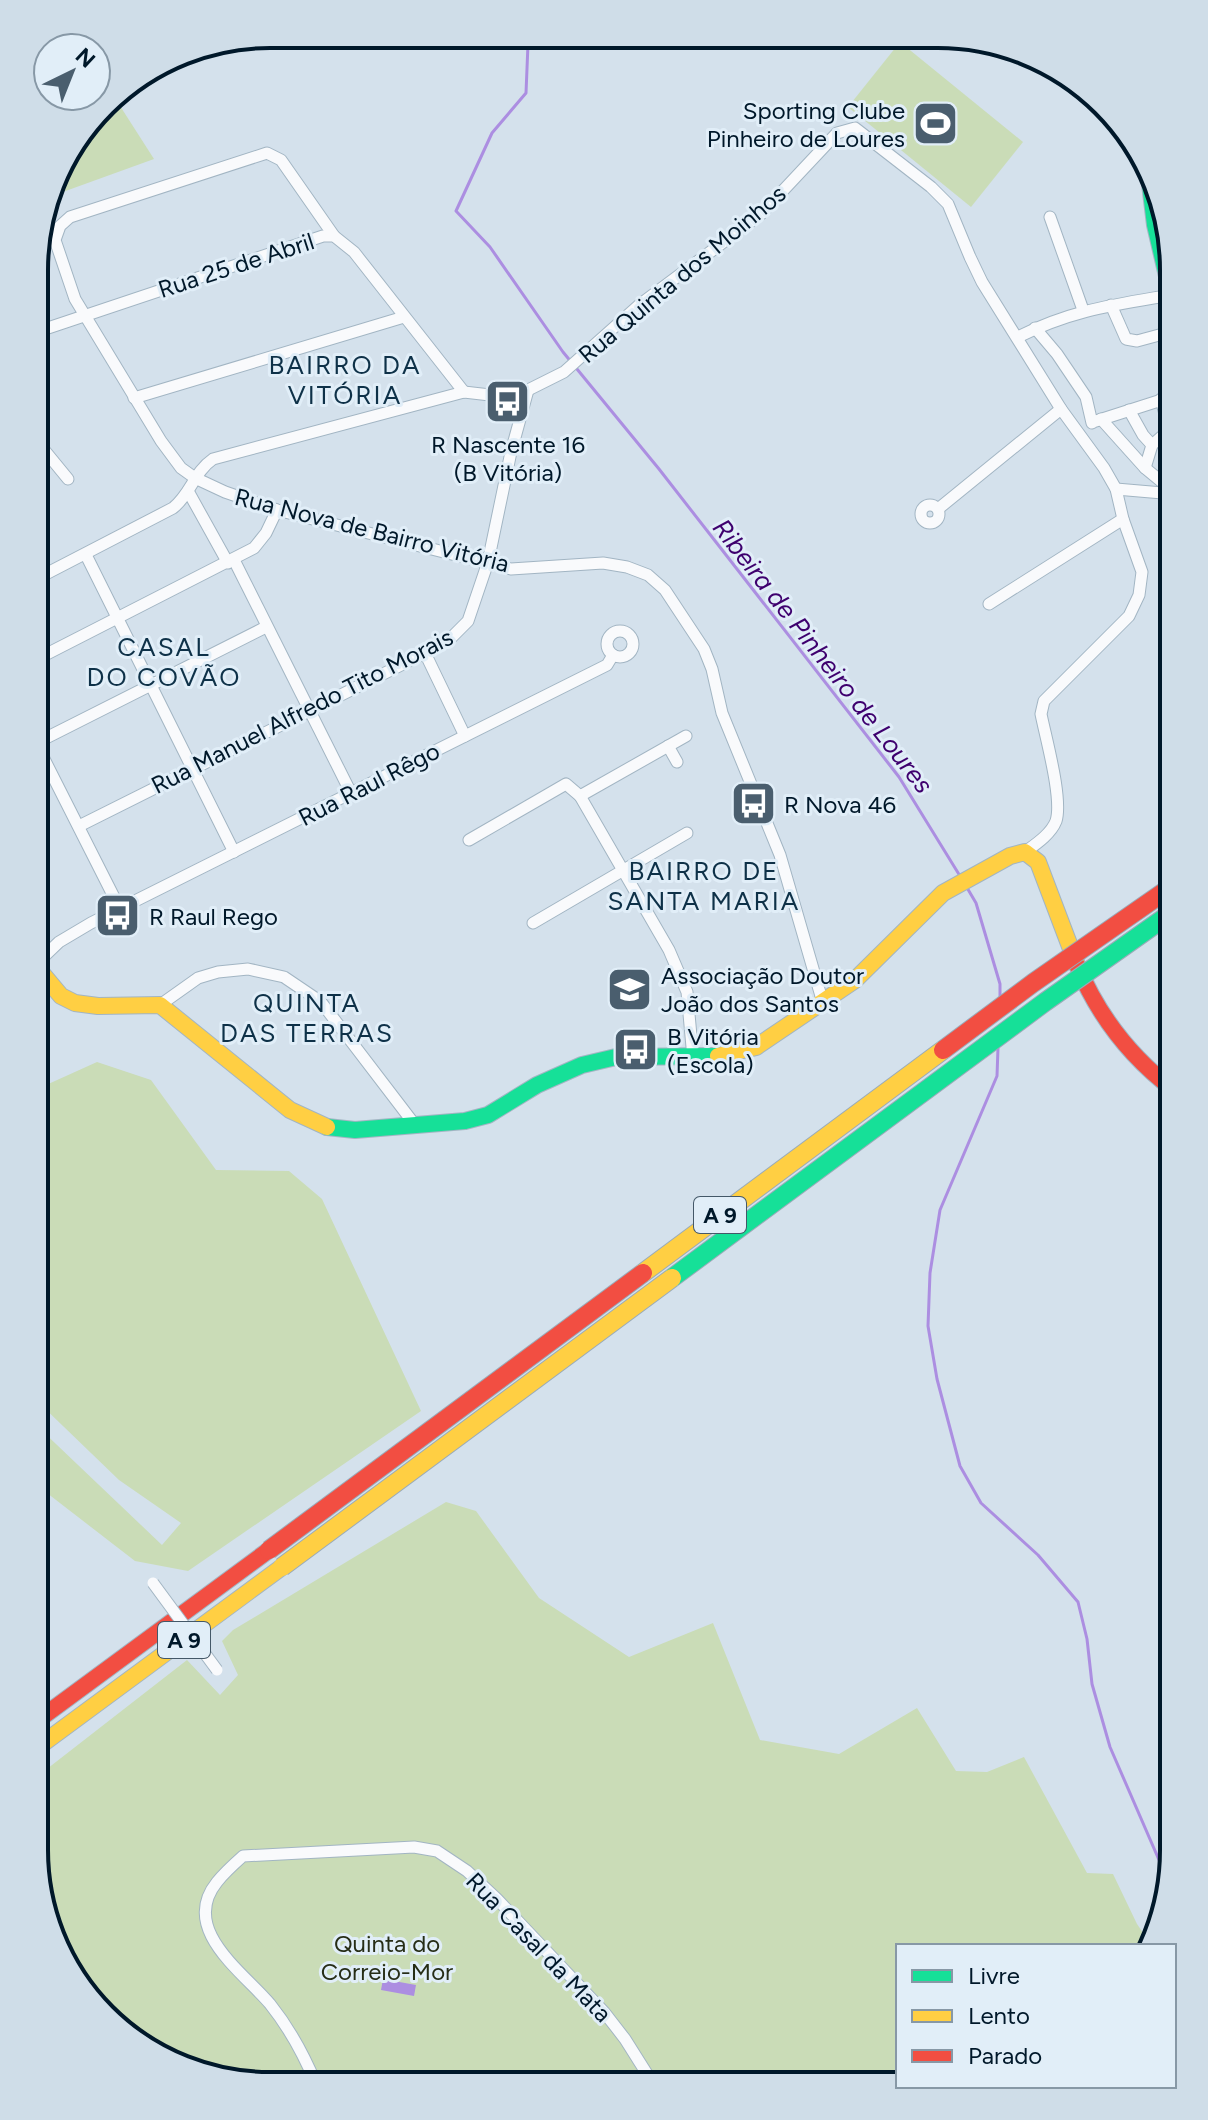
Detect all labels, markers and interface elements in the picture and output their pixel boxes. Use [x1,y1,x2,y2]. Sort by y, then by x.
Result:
north arrow [32,32,112,112]
text: N [70,42,101,73]
place label: Sporting Clube Pinheiro de Loures [707,96,905,153]
sports icon: Sporting Clube Pinheiro de Loures [912,100,960,148]
street label: Rua Quinta dos Moinhos [572,179,792,369]
street label: Rua 25 de Abril [154,226,318,304]
district label: BAIRRO DA VITÓRIA [268,349,422,411]
bus stop icon: R Nascente 16 (B Vitória) [484,378,532,426]
place label: R Nascente 16 (B Vitória) [431,430,585,487]
street label: Rua Nova de Bairro Vitória [232,482,512,578]
water label: Ribeira de Pinheiro de Loures [706,512,940,800]
street label: Rua Manuel Alfredo Tito Morais [146,622,458,800]
district label: CASAL DO COVÃO [87,631,241,693]
street label: Rua Raul Rêgo [294,736,444,832]
bus stop icon: R Nova 46 [729,780,777,828]
place label: R Nova 46 [784,790,896,819]
district label: BAIRRO DE SANTA MARIA [608,855,800,917]
bus stop icon: R Raul Rego [94,892,142,940]
place label: R Raul Rego [149,902,278,931]
place label: Associação Doutor João dos Santos [661,961,864,1018]
school or university icon: Associação Doutor João dos Santos [606,965,654,1013]
district label: QUINTA DAS TERRAS [220,987,394,1049]
place label: B Vitória (Escola) [667,1022,759,1079]
bus stop icon: B Vitória (Escola) [612,1026,660,1074]
road number: A 9 [694,1197,746,1233]
road number: A 9 [158,1622,210,1658]
street label: Rua Casal da Mata [460,1866,618,2028]
park label: Quinta do Correio-Mor [321,1929,453,1986]
legend [896,1944,1176,2088]
text: Livre [968,1961,1020,1990]
text: Lento [968,2001,1030,2030]
text: Parado [968,2041,1042,2070]

